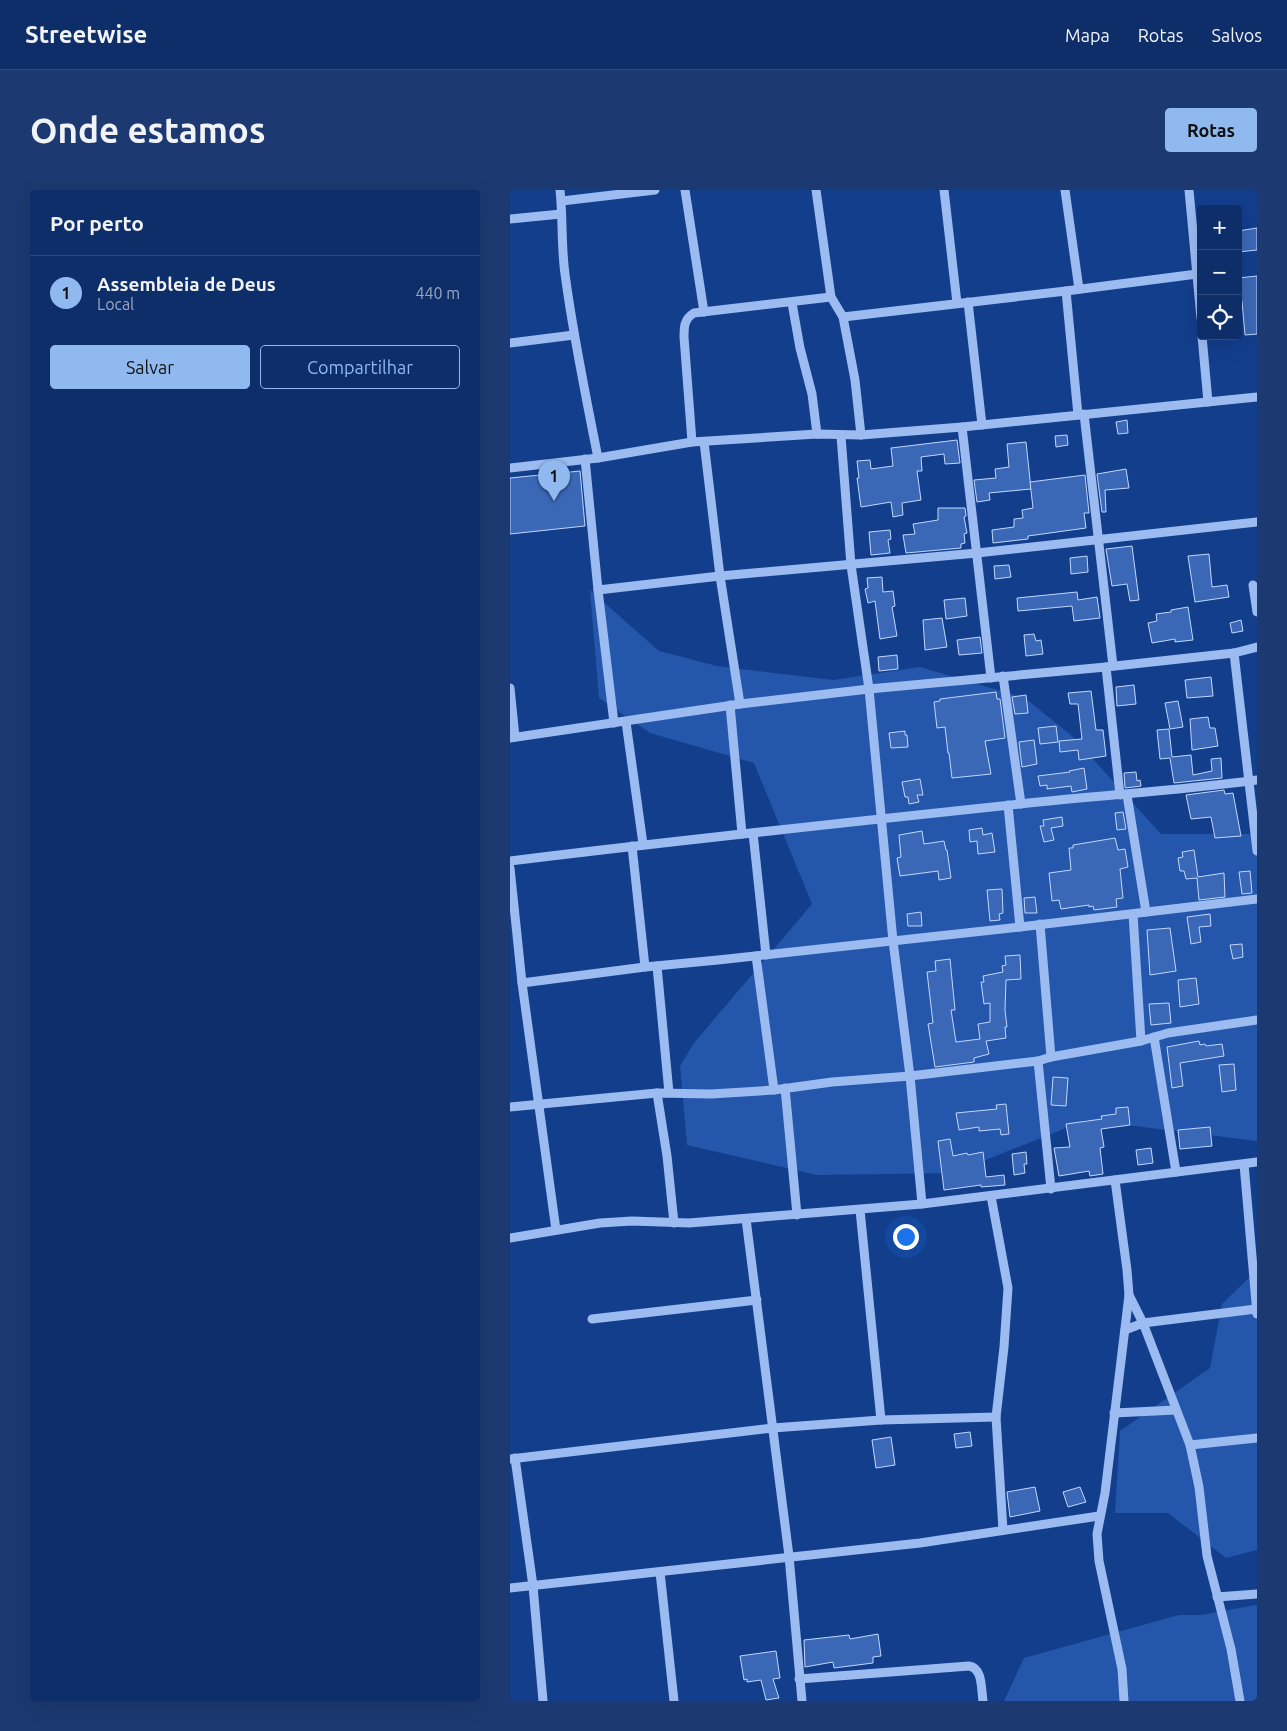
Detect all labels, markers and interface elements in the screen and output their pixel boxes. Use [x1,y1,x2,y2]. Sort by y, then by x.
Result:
text: Streetwise [25,21,147,48]
text: Mapa [1065,25,1110,45]
text: Rotas [1138,25,1184,45]
text: Salvos [1212,25,1262,45]
button: Rotas [1165,108,1257,152]
text: Onde estamos [30,110,265,150]
map controls [1197,205,1242,340]
button: + [1197,205,1242,250]
text: Por perto [50,211,144,235]
button: − [1197,250,1242,295]
text: Assembleia de Deus [97,273,276,295]
text: 1 [61,284,71,302]
text: 440 m [415,284,460,302]
text: Local [97,295,134,313]
button: locate [1197,295,1242,340]
button: Salvar [50,345,250,389]
button: Compartilhar [260,345,460,389]
pin: 1 [538,460,570,501]
your location [893,1224,919,1250]

